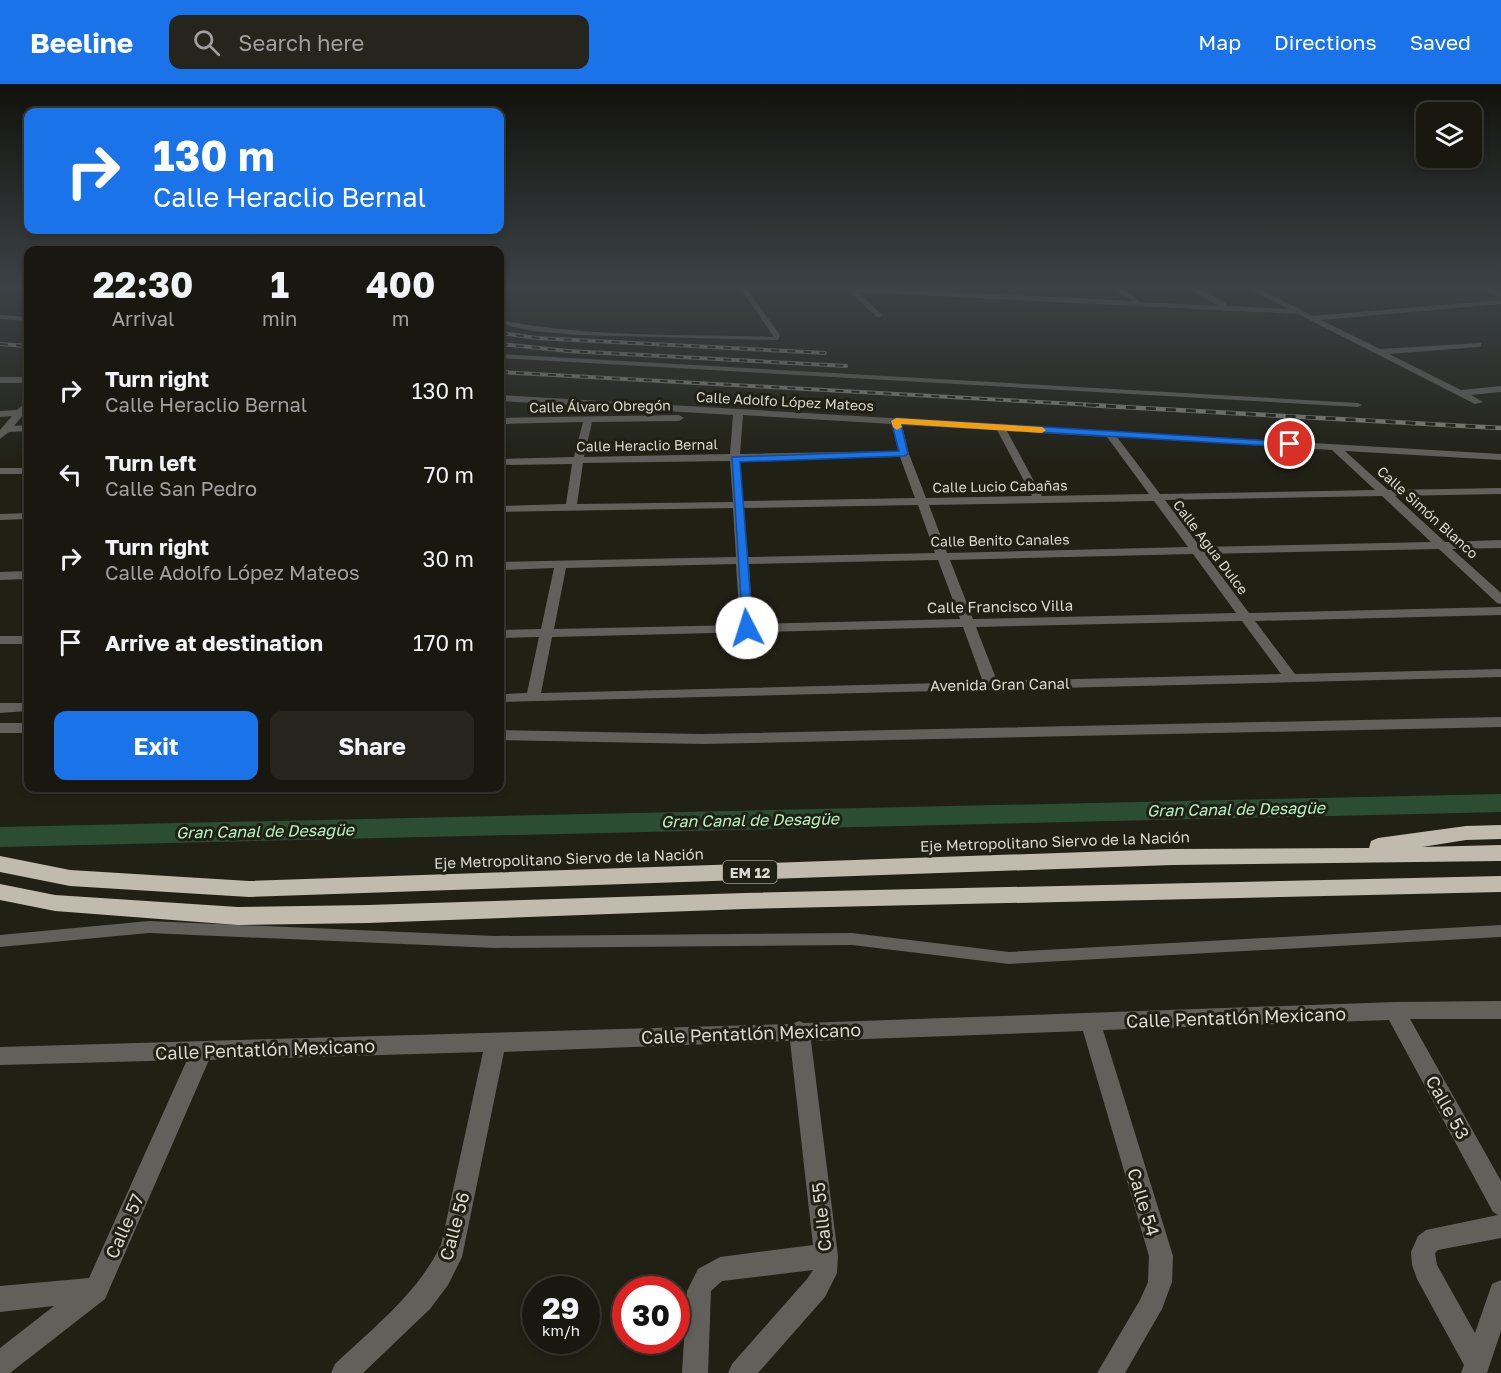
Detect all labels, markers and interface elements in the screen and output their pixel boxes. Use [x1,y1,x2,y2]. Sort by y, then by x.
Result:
search box [169,15,589,69]
text: Beeline [30,26,133,59]
icon: search [190,26,223,59]
text: Search here [238,29,364,56]
text: Map [1198,29,1241,55]
text: Directions [1274,29,1377,55]
text: Saved [1410,29,1471,55]
map controls [1416,102,1482,168]
button: layers [1416,102,1482,168]
text: 130 m [153,130,275,180]
icon: right [54,132,132,210]
text: Calle Heraclio Bernal [153,181,426,213]
text: 22:30 [93,263,193,306]
text: 1 [270,263,289,306]
text: 400 [366,263,435,306]
text: Arrival [112,306,174,330]
text: min [262,306,297,330]
text: m [392,306,410,330]
text: Turn right [105,365,209,392]
icon: right [54,374,87,407]
text: 130 m [412,377,474,404]
street label: Calle Adolfo López Mateos [696,388,874,414]
text: Calle Heraclio Bernal [105,392,307,416]
street label: Calle Álvaro Obregón [529,396,671,416]
pin [1264,418,1315,469]
icon: arrive [1273,427,1306,460]
street label: Calle Heraclio Bernal [576,435,718,455]
text: Turn left [105,449,196,476]
icon: left [54,458,87,491]
text: 70 m [424,461,474,488]
street label: Calle Simón Blanco [1374,462,1482,562]
text: Calle San Pedro [105,476,257,500]
street label: Calle Lucio Cabañas [932,476,1068,496]
street label: Calle Agua Dulce [1170,496,1252,598]
street label: Calle Benito Canales [930,530,1070,550]
text: Turn right [105,533,209,560]
icon: right [54,542,87,575]
text: 30 m [423,545,474,572]
text: Calle Adolfo López Mateos [105,560,360,584]
position arrow [715,596,779,660]
street label: Calle Francisco Villa [927,596,1073,616]
icon: arrive [54,626,87,659]
text: Arrive at destination [105,629,323,656]
text: 170 m [413,629,474,656]
street label: Avenida Gran Canal [930,674,1070,694]
button: Exit [54,711,258,780]
button: Share [270,711,474,780]
water label: Gran Canal de Desagüe [1147,797,1327,821]
water label: Gran Canal de Desagüe [661,808,841,832]
water label: Gran Canal de Desagüe [176,819,356,843]
street label: Eje Metropolitano Siervo de la Nación [920,827,1190,855]
street label: Eje Metropolitano Siervo de la Nación [434,844,704,872]
road number: EM 12 [723,861,777,883]
street label: Calle Pentatlón Mexicano [1126,1002,1346,1032]
street label: Calle Pentatlón Mexicano [641,1018,861,1048]
street label: Calle Pentatlón Mexicano [155,1034,375,1064]
street label: Calle 53 [1421,1071,1475,1143]
street label: Calle 54 [1123,1165,1165,1239]
street label: Calle 55 [806,1181,836,1253]
street label: Calle 56 [434,1189,474,1263]
street label: Calle 57 [100,1190,148,1262]
speed limit sign: 30 [612,1276,690,1354]
text: 29 [542,1290,580,1326]
text: km/h [542,1321,580,1339]

